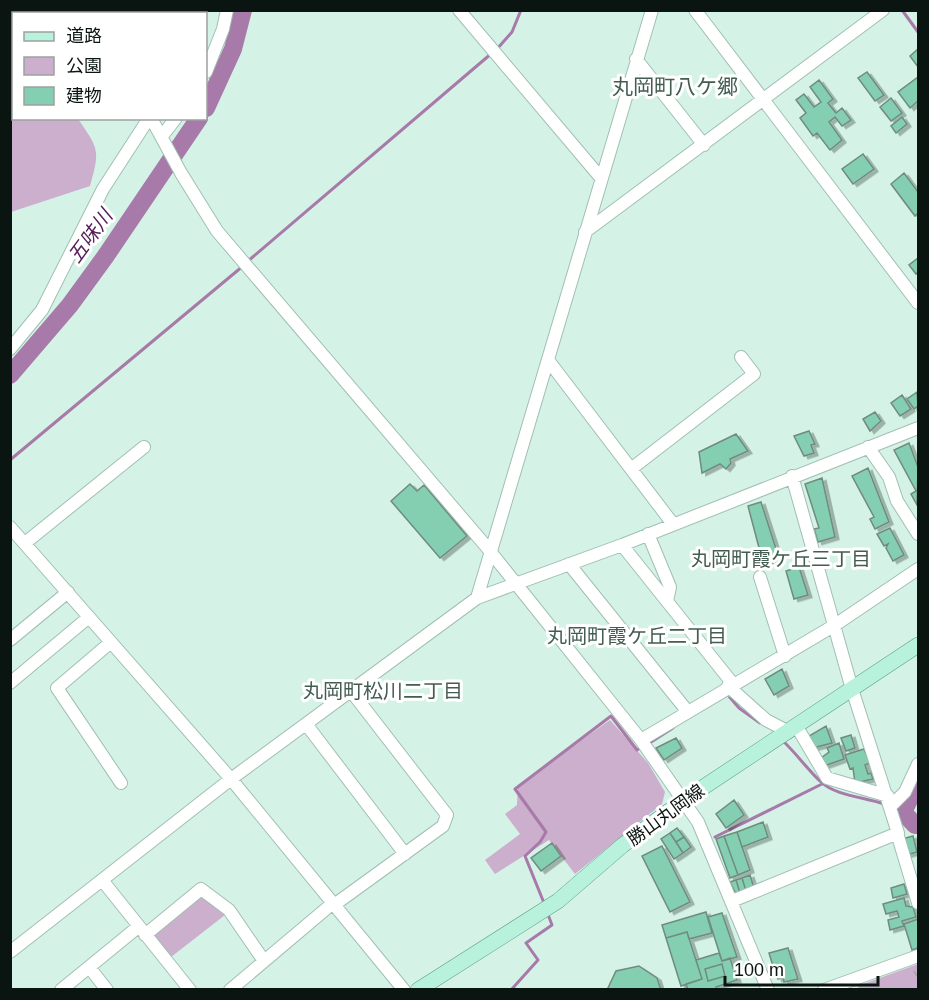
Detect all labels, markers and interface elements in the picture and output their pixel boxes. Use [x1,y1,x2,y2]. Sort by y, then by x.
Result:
legend [12,12,207,120]
text: 道路 [66,26,102,46]
text: 公園 [66,56,102,76]
district label: 丸岡町八ケ郷 [612,75,738,98]
text: 建物 [66,86,102,106]
water label: 五味川 [63,204,118,267]
district label: 丸岡町霞ケ丘三丁目 [691,548,871,570]
district label: 丸岡町霞ケ丘二丁目 [547,625,727,647]
district label: 丸岡町松川二丁目 [303,680,463,702]
street label: 勝山丸岡線 [624,780,708,850]
scale bar [725,949,878,987]
text: 100 m [734,960,784,980]

